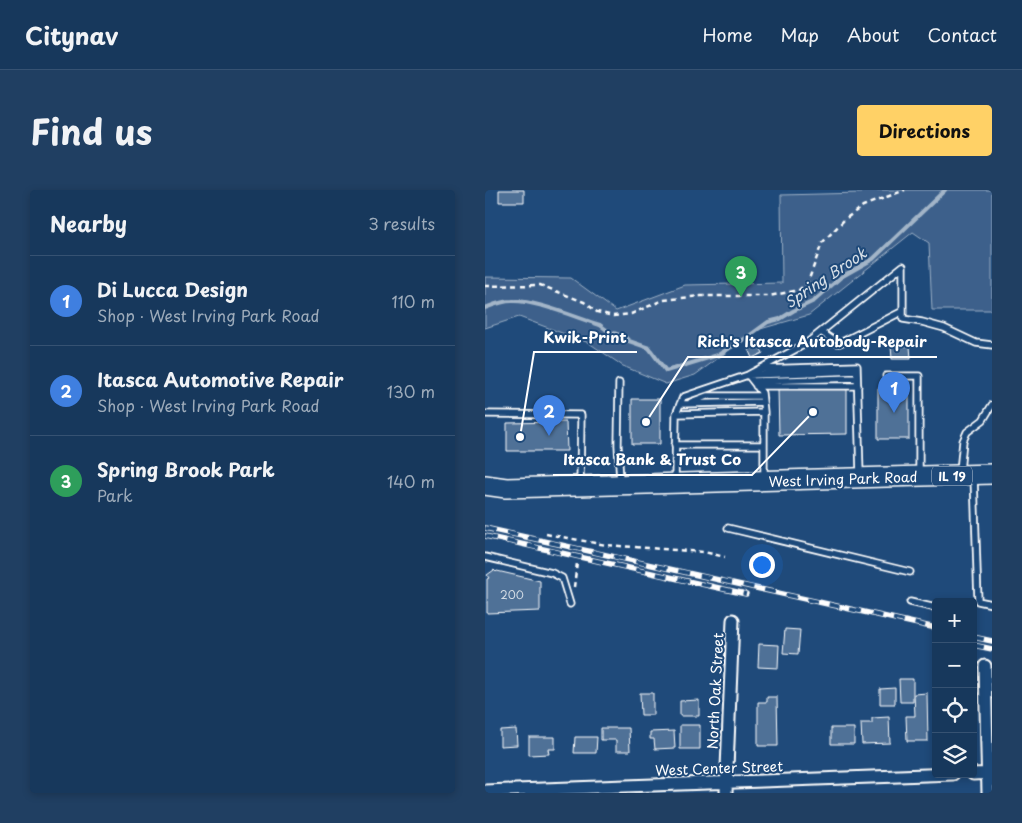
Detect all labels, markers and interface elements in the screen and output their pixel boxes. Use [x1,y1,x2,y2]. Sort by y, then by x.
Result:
text: Citynav [25,17,118,53]
text: Home [702,21,752,48]
text: Map [780,21,819,48]
text: About [847,21,899,48]
text: Contact [927,21,997,48]
text: Find us [30,104,152,157]
button: Directions [857,105,992,156]
text: Nearby [50,207,127,239]
text: 3 results [368,211,435,235]
water label: Spring Brook [779,240,872,313]
pin: 3 [725,256,757,297]
text: Di Lucca Design [97,275,248,303]
text: 1 [62,289,70,313]
text: 110 m [392,289,435,313]
text: Shop · West Irving Park Road [97,303,319,327]
callout: Kwik-Print [534,322,637,352]
text: Kwik-Print [543,325,627,348]
callout: Rich's Itasca Autobody-Repair [688,327,937,357]
text: Rich's Itasca Autobody-Repair [697,329,927,352]
text: Itasca Automotive Repair [97,365,344,393]
pin: 1 [878,372,910,413]
text: 2 [60,379,72,403]
text: 130 m [387,379,435,403]
text: Shop · West Irving Park Road [97,393,319,417]
pin: 2 [533,395,565,436]
callout: Itasca Bank & Trust Co [553,445,752,475]
text: Itasca Bank & Trust Co [563,447,741,470]
text: Spring Brook Park [97,455,275,483]
street label: West Irving Park Road [768,466,918,492]
road number: IL 19 [932,466,972,486]
text: 3 [61,469,71,493]
text: 140 m [387,469,435,493]
text: Park [97,483,133,507]
your location [749,552,775,578]
house number: 200 [500,586,524,603]
map controls [932,598,977,778]
button: + [932,598,977,643]
street label: North Oak Street [701,632,729,750]
button: − [932,643,977,688]
button: locate [932,688,977,733]
button: layers [932,733,977,778]
street label: West Center Street [655,755,784,781]

